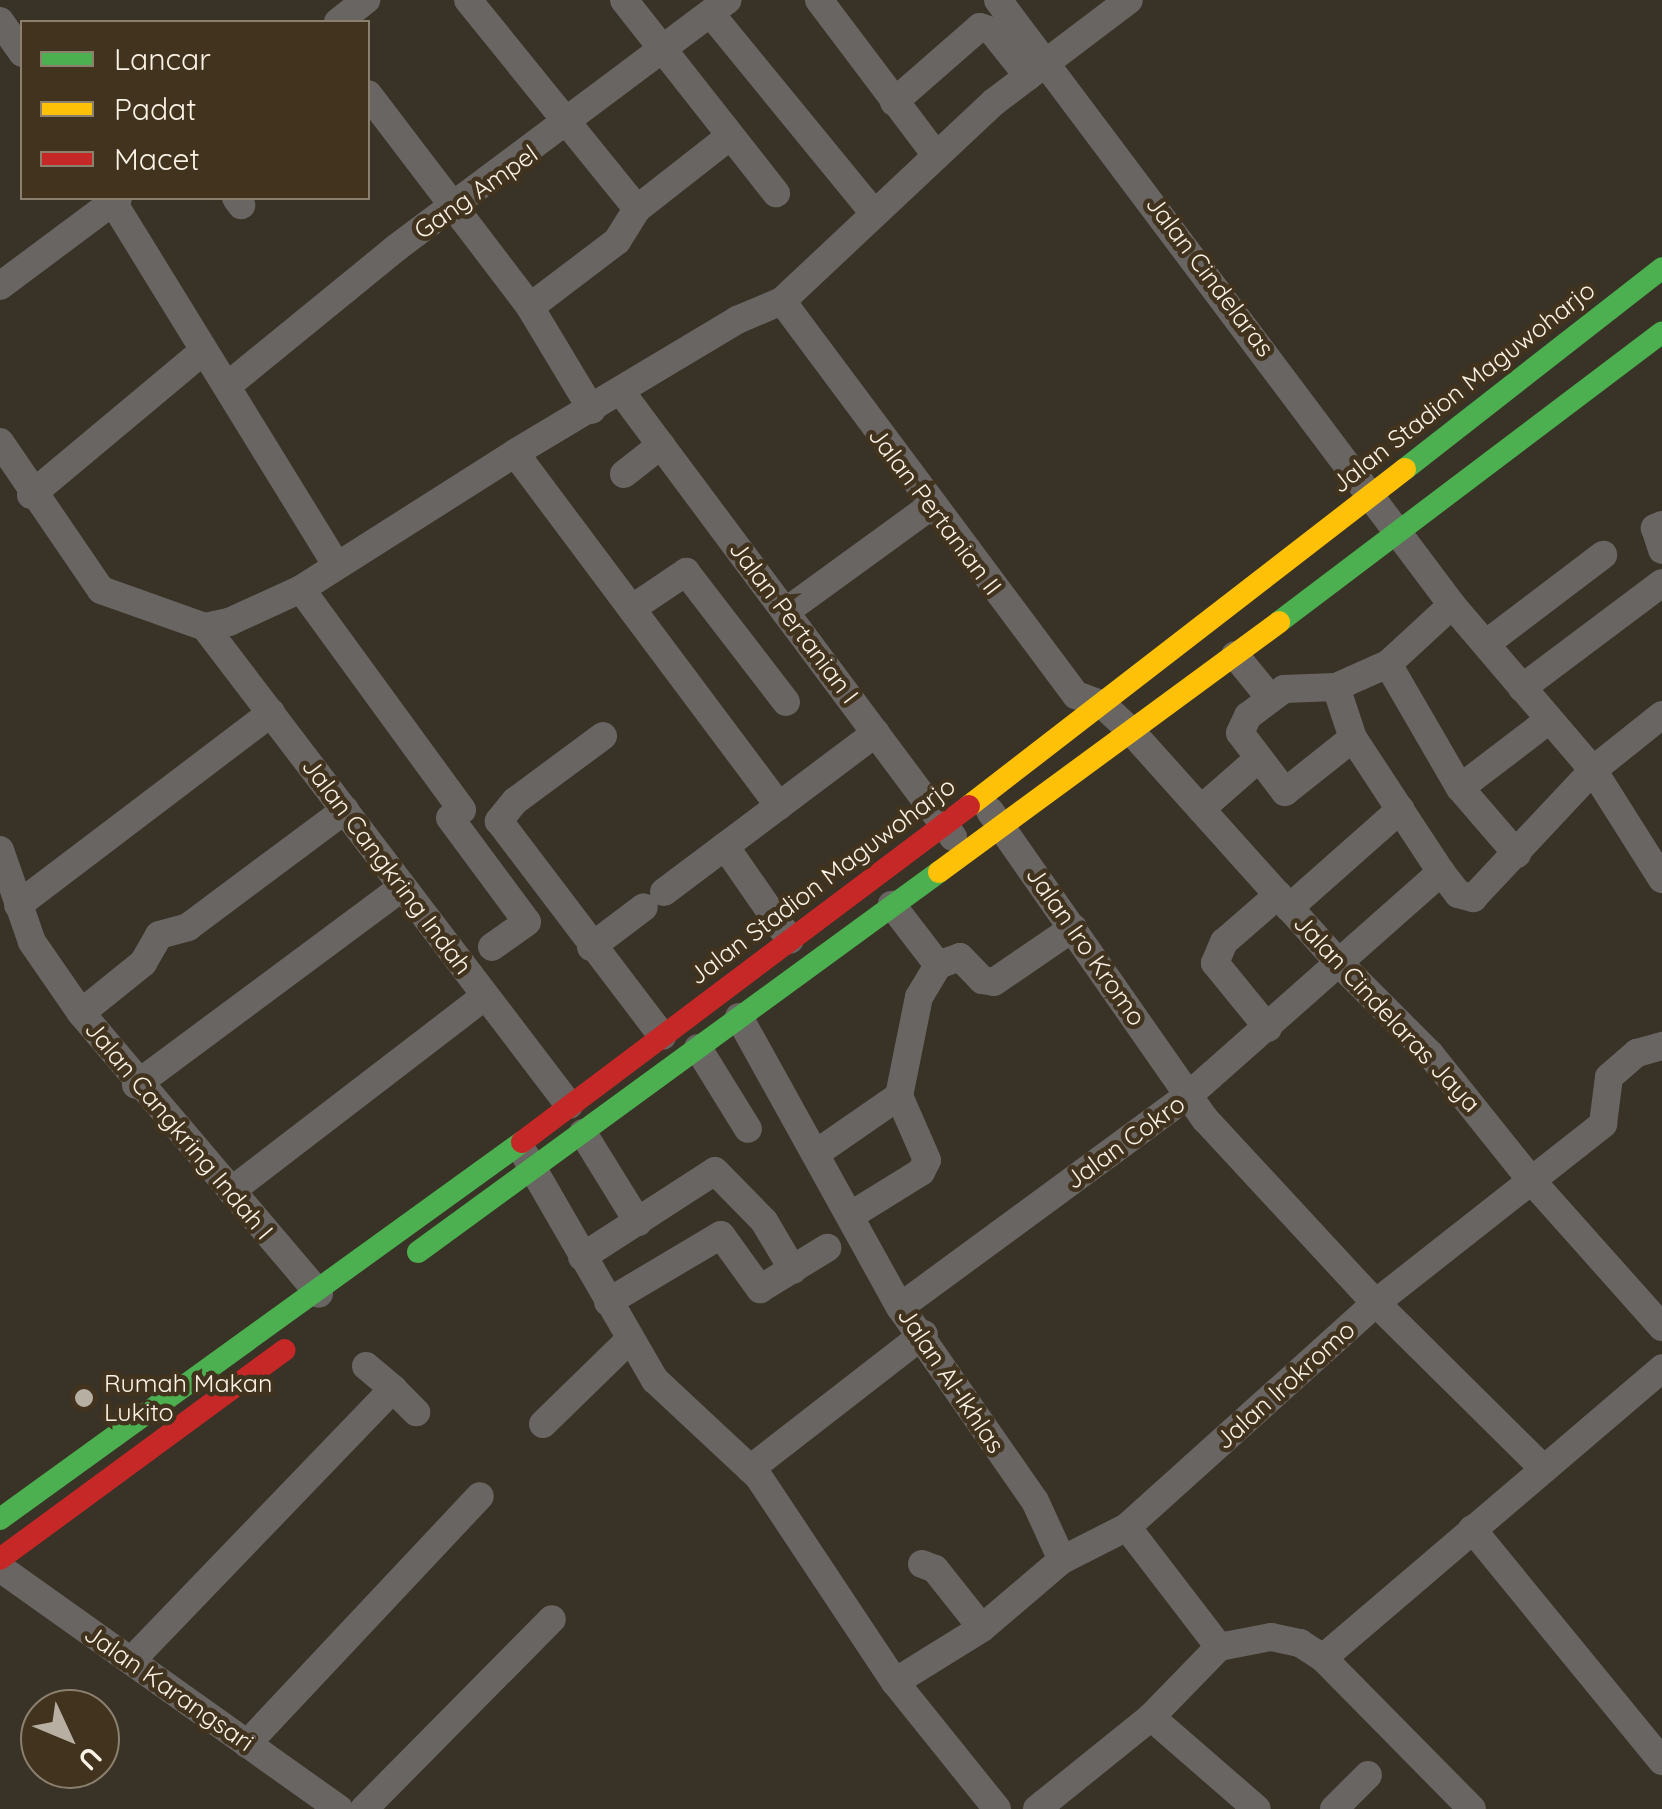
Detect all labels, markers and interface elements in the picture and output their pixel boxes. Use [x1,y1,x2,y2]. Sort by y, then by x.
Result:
legend [20,20,370,200]
text: Lancar [114,40,211,78]
text: Padat [114,90,196,128]
street label: Gang Ampel [409,138,543,246]
text: Macet [114,140,200,178]
street label: Jalan Cindelaras [1140,189,1280,363]
street label: Jalan Stadion Maguwoharjo [1325,275,1601,499]
street label: Jalan Pertanian II [862,421,1008,601]
street label: Jalan Pertanian I [723,535,865,709]
street label: Jalan Cangkring Indah [296,752,478,980]
street label: Jalan Stadion Maguwoharjo [683,771,961,991]
street label: Jalan Iro Kromo [1020,861,1152,1031]
street label: Jalan Cindelaras Jaya [1287,908,1487,1118]
street label: Jalan Cangkring Indah I [79,1014,279,1246]
street label: Jalan Cokro [1059,1089,1191,1195]
street label: Jalan Al-Ikhlas [891,1301,1011,1459]
street label: Jalan Irokromo [1209,1314,1361,1456]
place label: Rumah Makan Lukito [104,1369,272,1428]
marker: Rumah Makan Lukito [73,1387,95,1409]
street label: Jalan Karangsari [78,1618,260,1758]
north arrow [20,1689,120,1789]
text: U [71,1740,110,1778]

